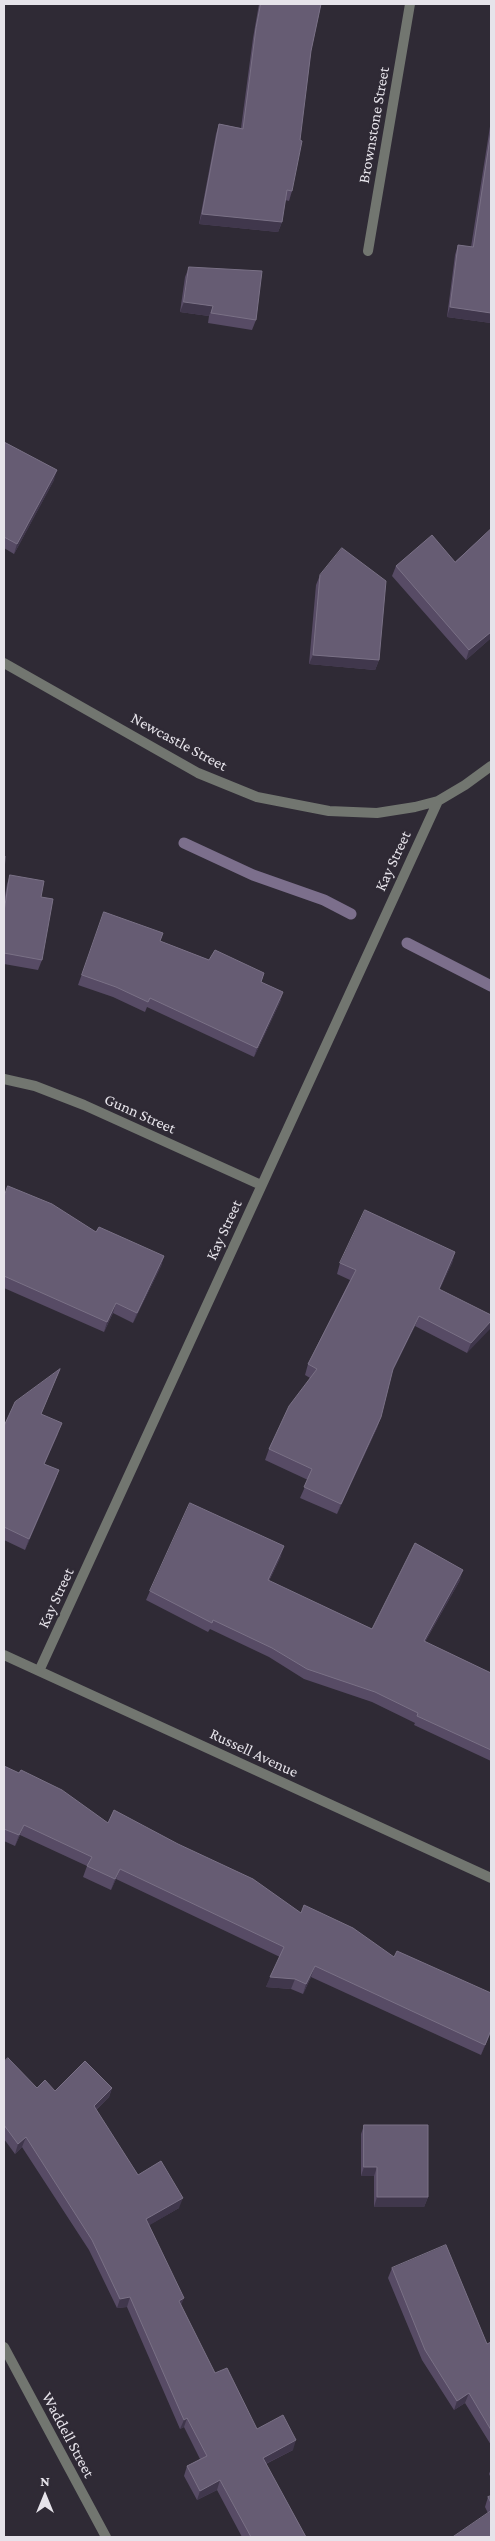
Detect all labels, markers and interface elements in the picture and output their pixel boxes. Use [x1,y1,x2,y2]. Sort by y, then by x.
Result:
street label: Brownstone Street [354,65,394,185]
street label: Newcastle Street [128,709,230,775]
street label: Kay Street [371,828,415,894]
street label: Gunn Street [101,1090,179,1138]
street label: Kay Street [202,1197,246,1263]
street label: Kay Street [34,1565,78,1631]
street label: Russell Avenue [207,1724,301,1782]
street label: Waddell Street [37,2389,99,2481]
north arrow [20,2471,70,2521]
text: N [40,2473,50,2489]

